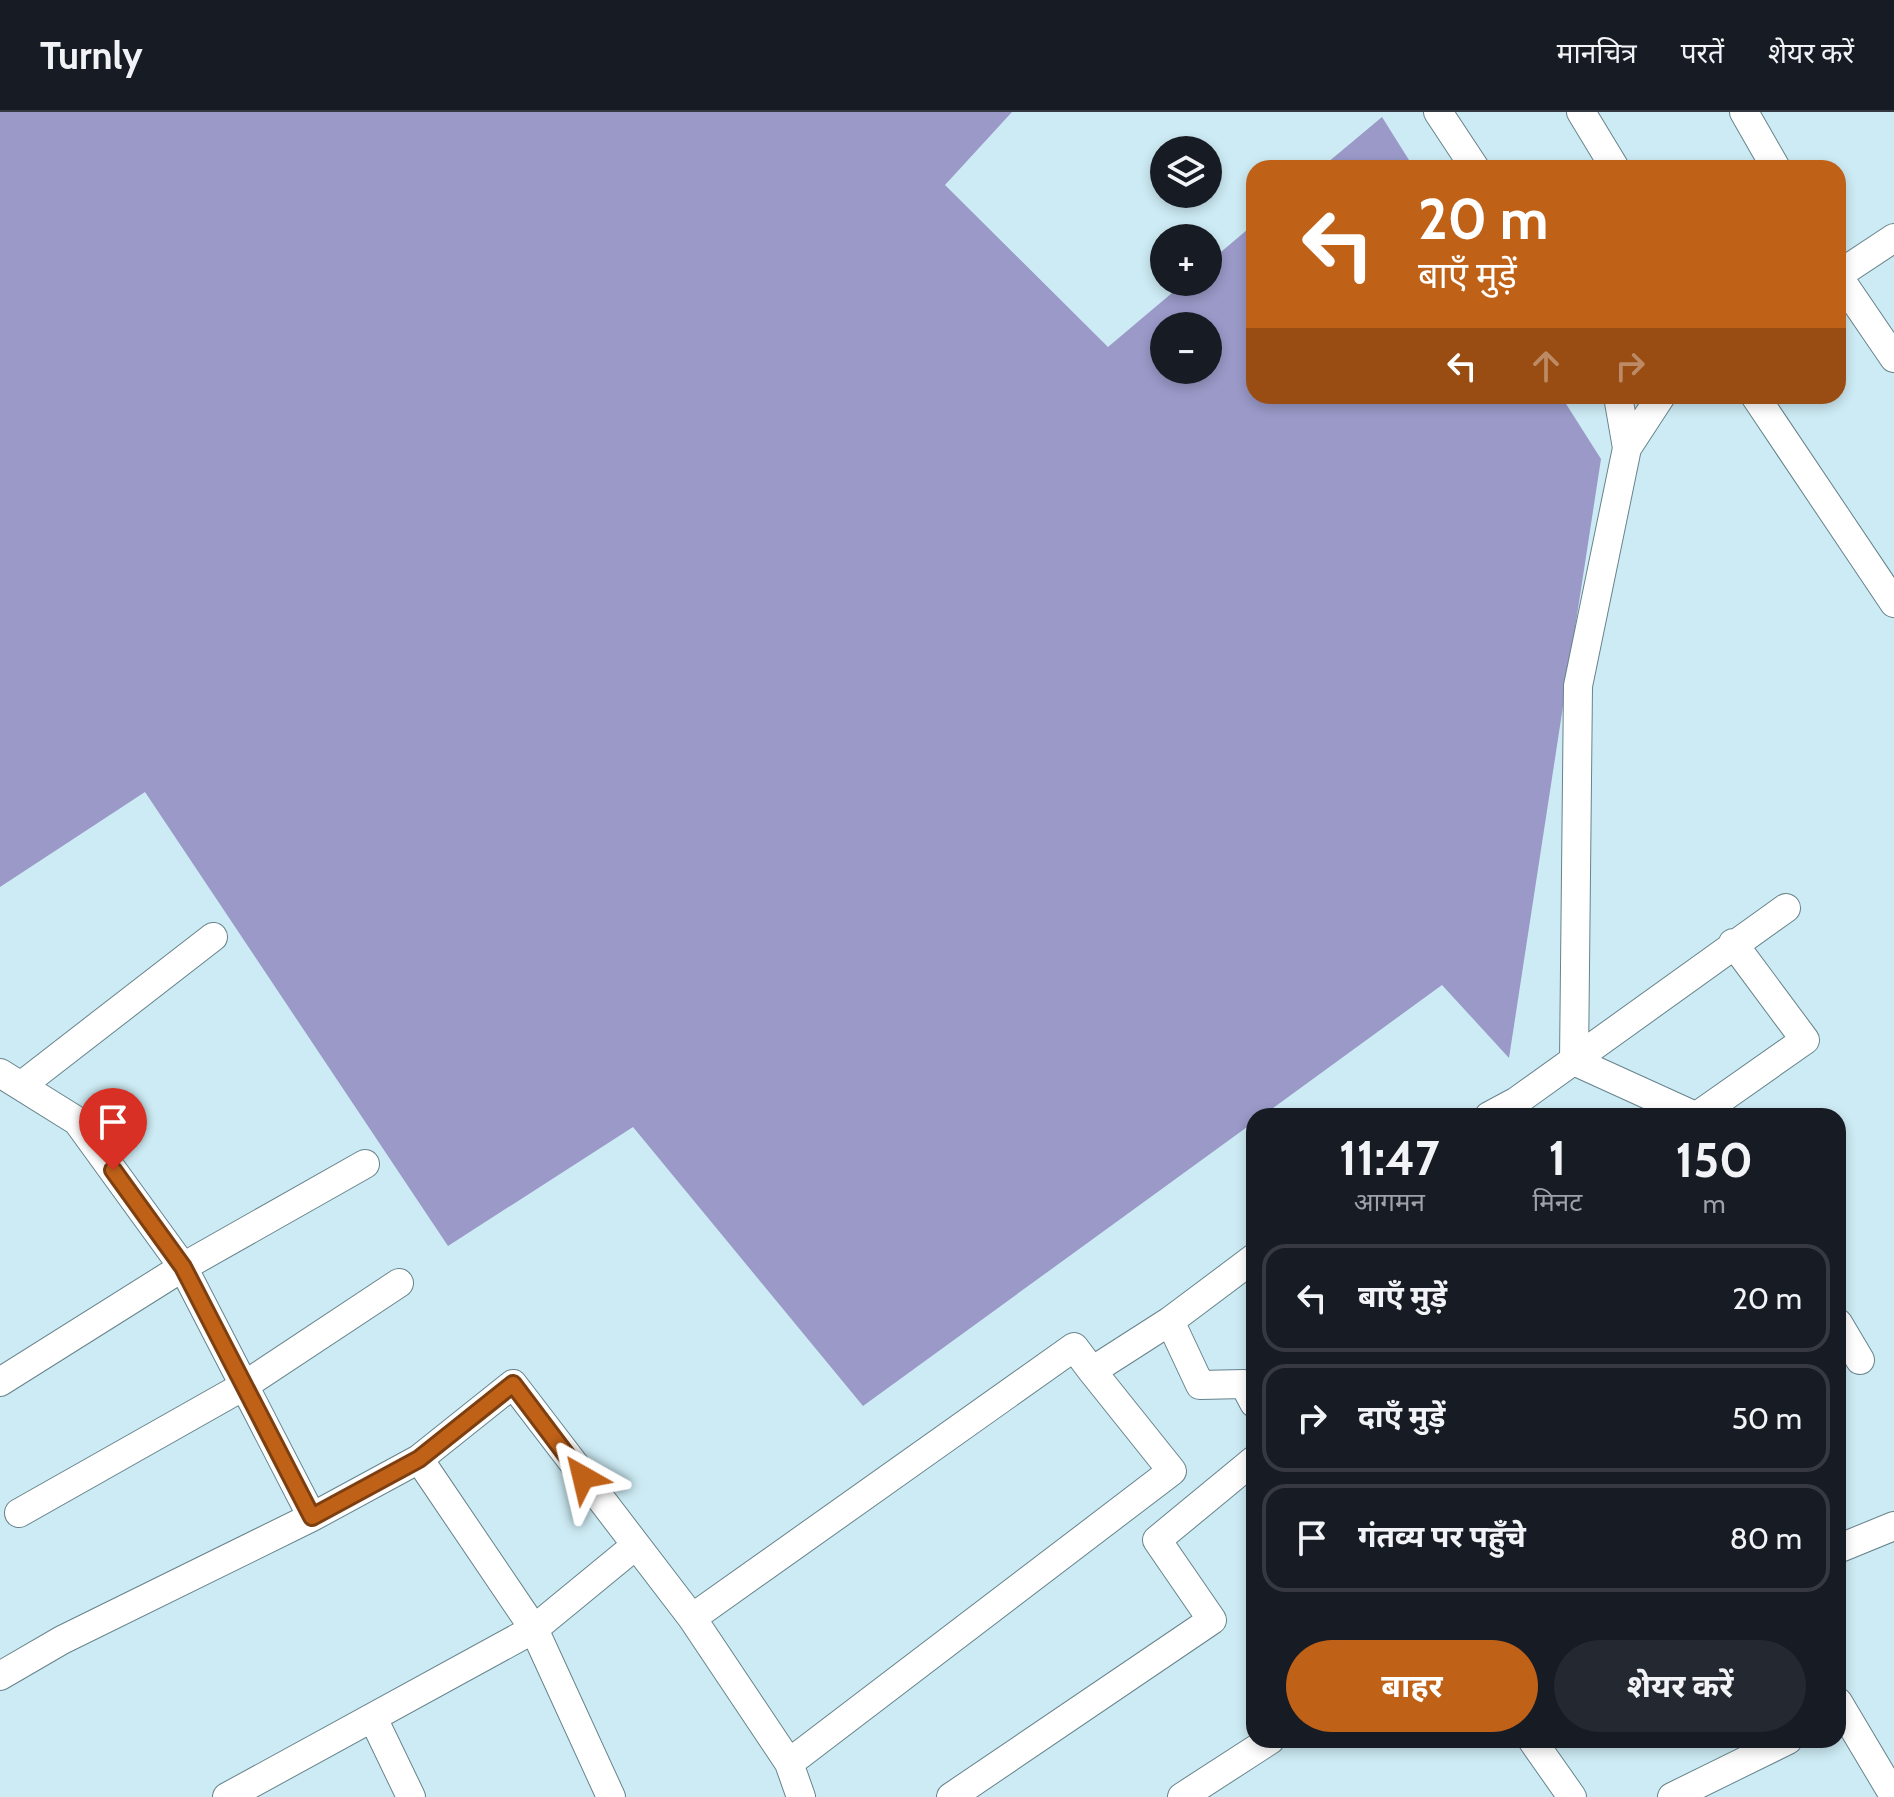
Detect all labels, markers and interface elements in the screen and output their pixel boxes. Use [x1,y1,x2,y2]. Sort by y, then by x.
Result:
text: Turnly [40,32,143,79]
text: मानचित्र [1557,36,1637,70]
text: परतें [1681,36,1724,70]
text: शेयर करें [1768,36,1854,70]
map controls [1150,136,1222,384]
button: layers [1150,136,1222,208]
text: 20 m [1418,185,1548,253]
icon: left [1286,192,1390,296]
button: + [1150,224,1222,296]
text: बाएँ मुड़ें [1418,253,1517,297]
button: − [1150,312,1222,384]
icon: left [1440,344,1484,388]
icon: ahead [1524,344,1568,388]
icon: right [1608,344,1652,388]
pin [79,1088,147,1170]
icon: arrive [91,1100,135,1144]
text: 11:47 [1339,1129,1439,1187]
text: 1 [1549,1129,1566,1187]
text: 150 [1675,1131,1753,1189]
text: आगमन [1354,1186,1425,1218]
text: मिनट [1533,1186,1582,1218]
text: m [1703,1188,1726,1220]
icon: left [1290,1276,1334,1320]
text: बाएँ मुड़ें [1358,1278,1447,1315]
text: 20 m [1732,1280,1802,1317]
icon: right [1290,1396,1334,1440]
text: दाएँ मुड़ें [1358,1398,1445,1435]
text: 50 m [1732,1400,1802,1437]
position arrow [541,1435,625,1519]
icon: arrive [1290,1516,1334,1560]
text: गंतव्य पर पहुँचे [1358,1518,1526,1555]
text: 80 m [1730,1520,1802,1557]
button: बाहर [1286,1640,1538,1732]
button: शेयर करें [1554,1640,1806,1732]

